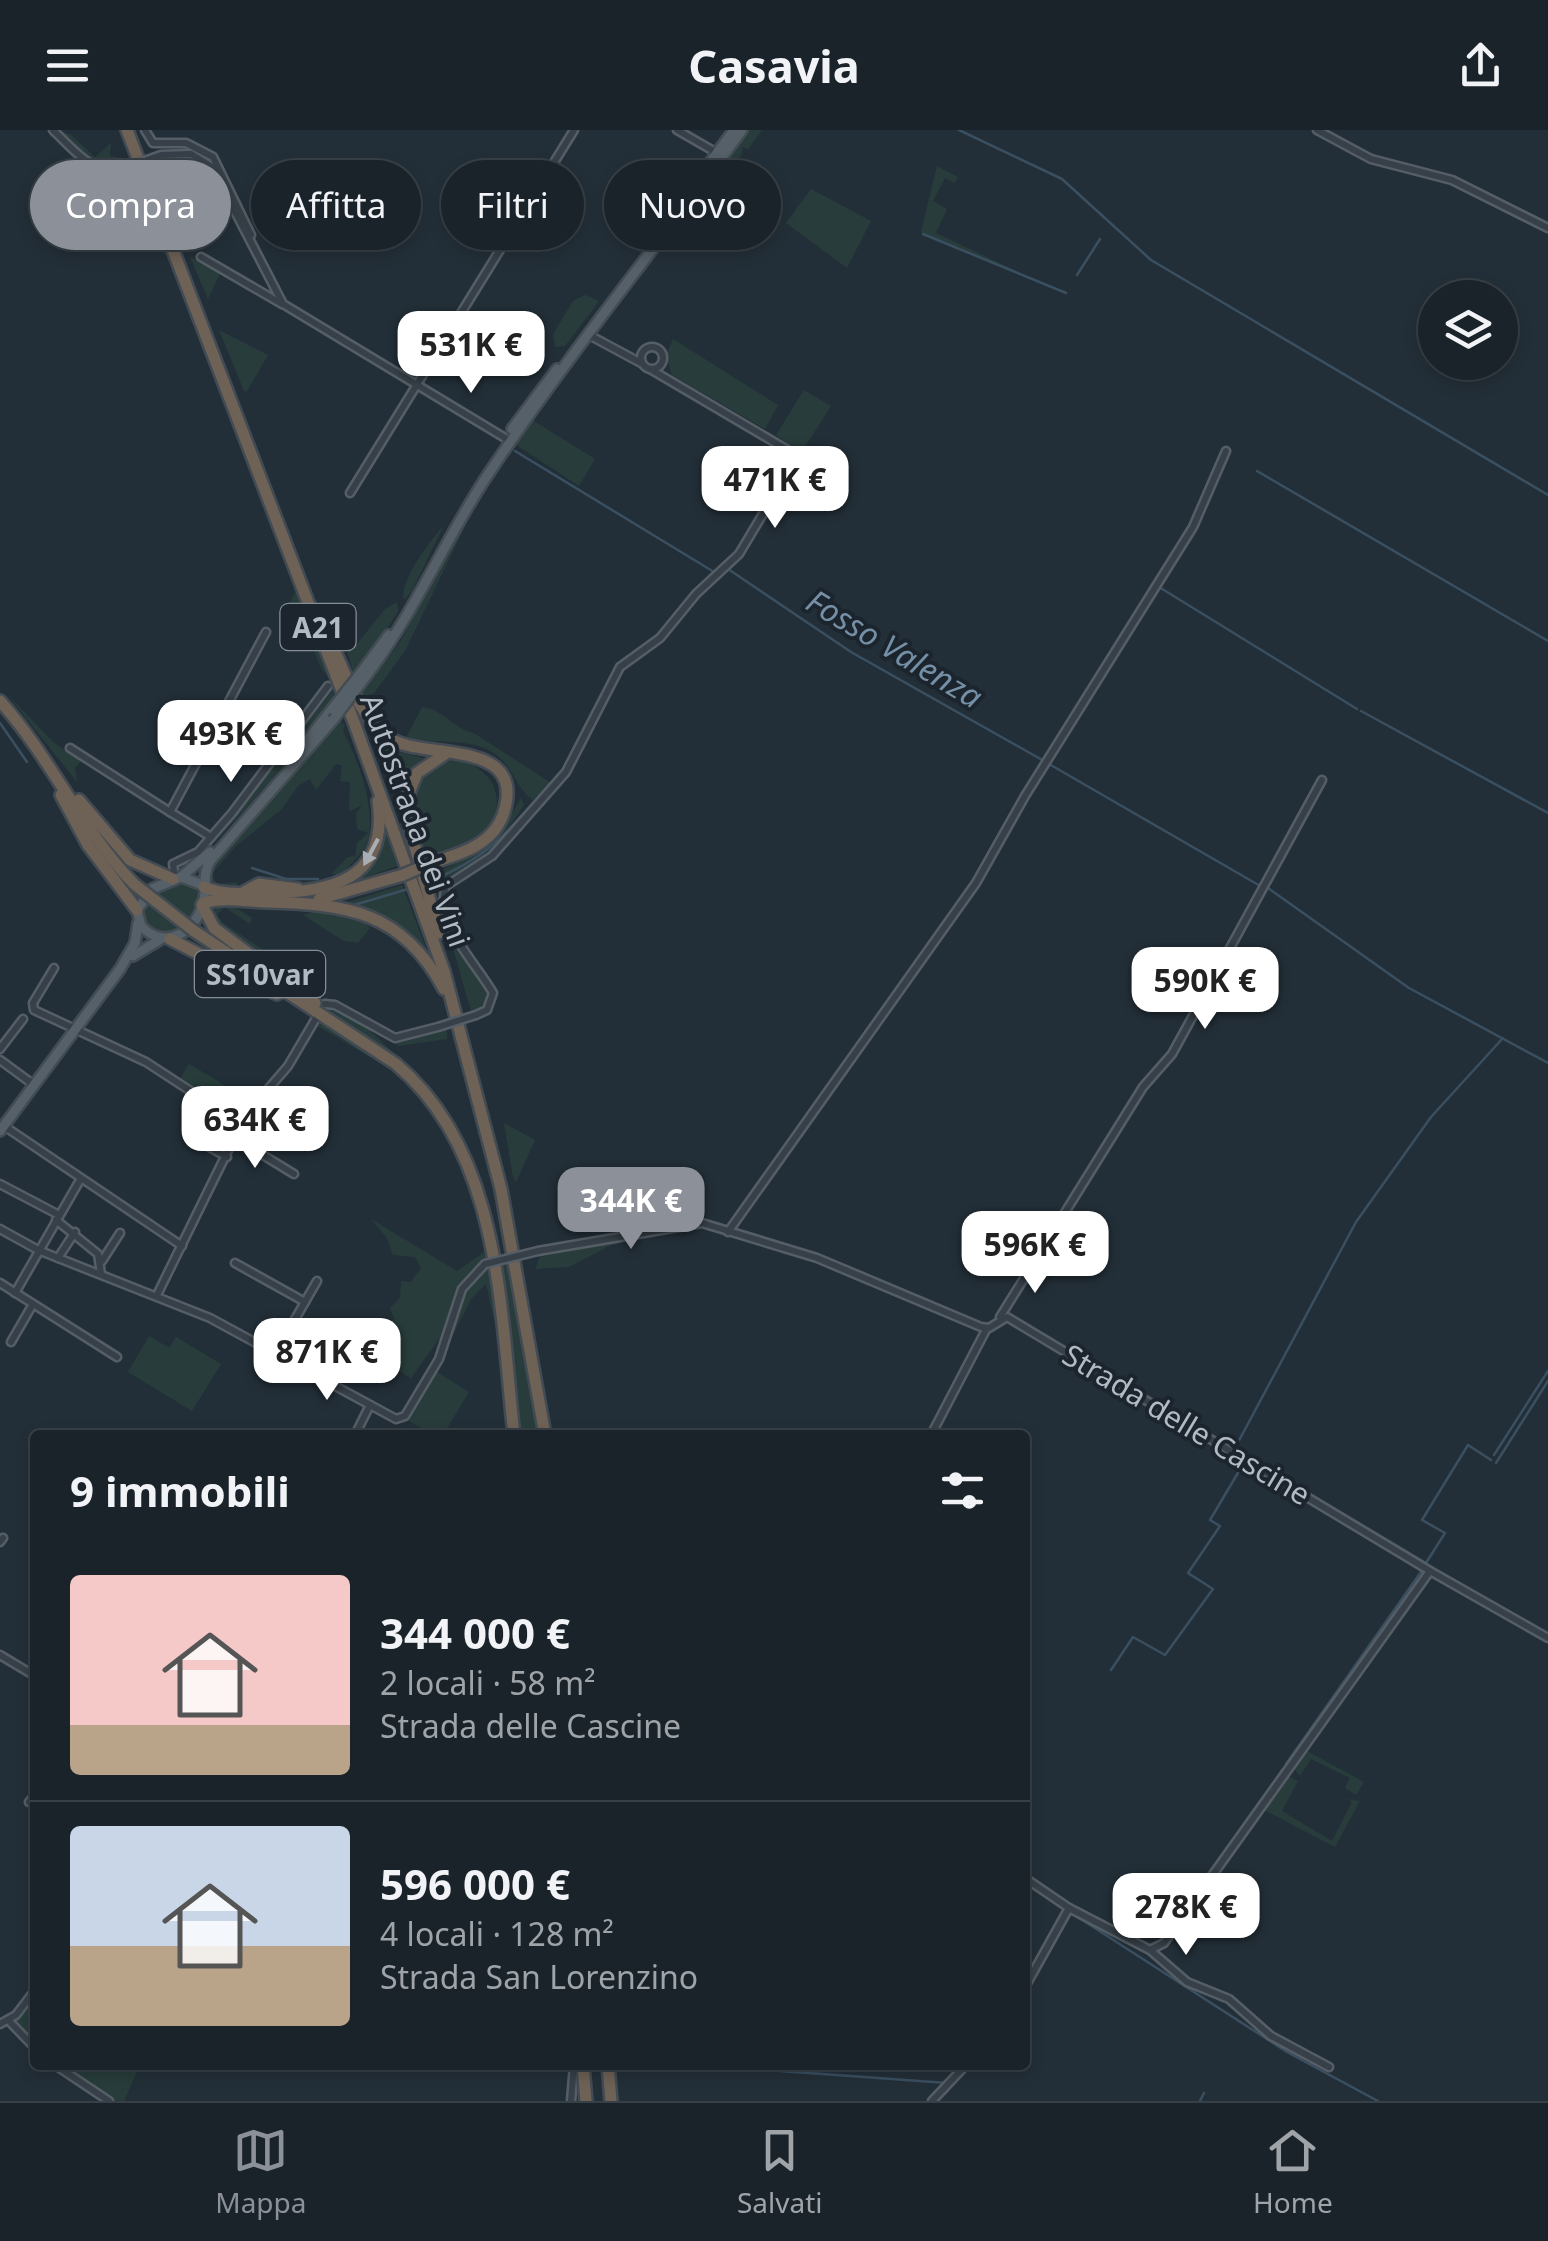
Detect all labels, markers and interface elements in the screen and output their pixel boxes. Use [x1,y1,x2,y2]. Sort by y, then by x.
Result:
text: Casavia [688,35,860,96]
icon: menu [40,38,95,93]
icon: share [1453,38,1508,93]
chip: Compra [30,160,231,250]
chip: Affitta [251,160,421,250]
chip: Filtri [441,160,584,250]
chip: Nuovo [604,160,781,250]
map controls [1418,280,1518,380]
button: layers [1418,280,1518,380]
pin: 531K € [390,311,552,396]
text: 531K € [420,322,522,365]
pin: 471K € [694,446,856,531]
text: 471K € [724,457,826,500]
water label: Fosso Valenza [799,579,991,717]
road number: A21 [280,604,356,650]
street label: Autostrada dei Vini [351,688,481,952]
pin: 493K € [150,700,312,785]
text: 493K € [180,711,282,754]
one-way arrow [363,837,380,866]
pin: 590K € [1124,947,1286,1032]
road number: SS10var [195,951,325,997]
text: 590K € [1154,958,1256,1001]
pin: 634K € [174,1086,336,1171]
text: 634K € [204,1097,306,1140]
pin: 344K € [550,1167,712,1252]
text: 344K € [580,1178,682,1221]
pin: 596K € [954,1211,1116,1296]
text: 596K € [984,1222,1086,1265]
pin: 871K € [246,1318,408,1403]
text: 871K € [276,1329,378,1372]
street label: Strada delle Cascine [1055,1334,1319,1514]
text: 9 immobili [70,1462,290,1519]
icon: filters [935,1463,990,1518]
text: 344 000 € [380,1604,570,1661]
icon: home [150,1615,270,1735]
text: 2 locali · 58 m² [380,1661,595,1704]
text: Strada delle Cascine [380,1704,681,1747]
text: 596 000 € [380,1855,570,1912]
icon: home [150,1866,270,1986]
pin: 278K € [1105,1873,1267,1958]
text: 278K € [1135,1884,1237,1927]
text: 4 locali · 128 m² [380,1912,614,1955]
text: Strada San Lorenzino [380,1955,698,1998]
tab: Mappa [215,2123,307,2221]
tab: Salvati [737,2123,823,2221]
tab: Home [1253,2123,1333,2221]

